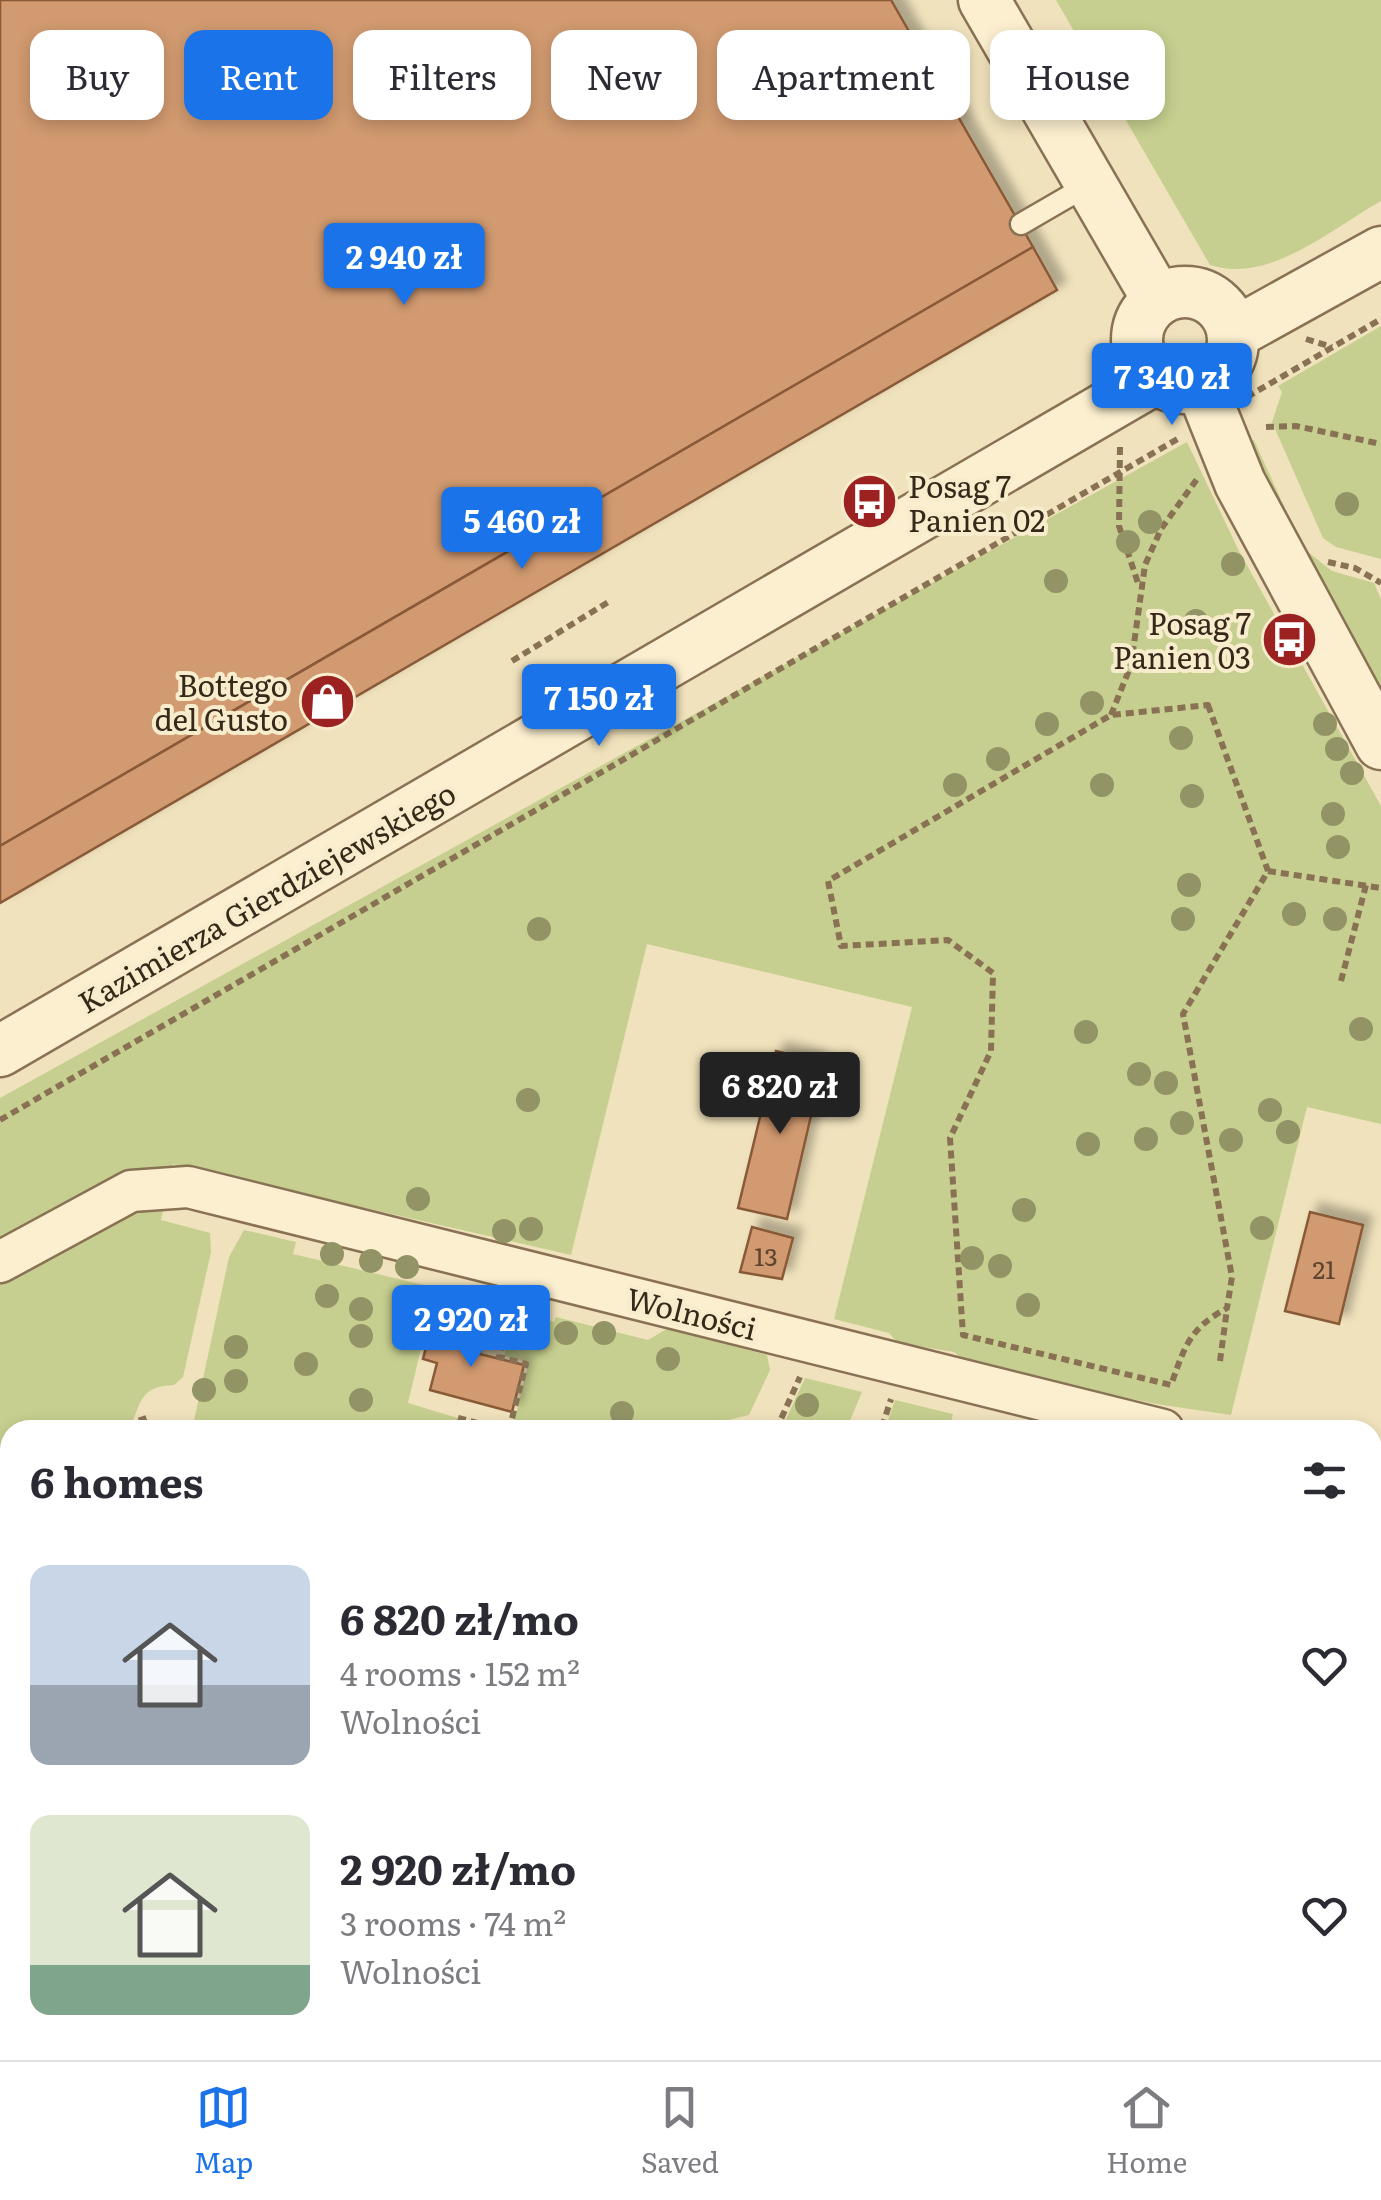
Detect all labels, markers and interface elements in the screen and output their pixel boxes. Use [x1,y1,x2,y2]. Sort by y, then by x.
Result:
chip: Buy [30,30,164,120]
chip: Rent [184,30,333,120]
chip: Filters [353,30,531,120]
chip: New [551,30,697,120]
chip: Apartment [717,30,970,120]
chip: House [990,30,1165,120]
pin: 2 940 zł [301,223,507,308]
text: 2 940 zł [346,231,462,279]
pin: 7 340 zł [1069,343,1275,428]
text: 7 340 zł [1114,351,1230,399]
place label: Posag 7 Panien 02 [908,463,1045,541]
bus stop icon: Posag 7 Panien 02 [839,472,899,532]
pin: 5 460 zł [419,487,625,572]
text: 5 460 zł [463,495,581,543]
place label: Posag 7 Panien 03 [1113,600,1251,678]
bus stop icon: Posag 7 Panien 03 [1260,609,1320,669]
place label: Bottego del Gusto [154,662,288,740]
pin: 7 150 zł [496,664,702,749]
shop icon: Bottego del Gusto [297,671,357,731]
text: 7 150 zł [544,672,654,720]
street label: Kazimierza Gierdziejewskiego [69,770,463,1022]
pin: 6 820 zł [677,1052,883,1137]
text: 6 820 zł [722,1060,838,1108]
house number: 13 [754,1237,778,1274]
house number: 21 [1313,1250,1335,1287]
street label: Wolności [622,1275,762,1349]
pin: 2 920 zł [368,1285,574,1370]
text: 2 920 zł [414,1293,528,1341]
text: 6 homes [30,1449,204,1511]
icon: filters [1297,1453,1352,1508]
text: 6 820 zł/mo [340,1586,579,1648]
icon: home [110,1605,230,1725]
icon: heart [1297,1638,1352,1693]
text: 4 rooms · 152 m² [340,1648,580,1696]
text: Wolności [340,1696,481,1744]
text: 2 920 zł/mo [340,1836,576,1898]
icon: home [110,1855,230,1975]
icon: heart [1297,1888,1352,1943]
text: 3 rooms · 74 m² [340,1898,566,1946]
text: Wolności [340,1946,481,1994]
tab: Map [194,2080,253,2182]
tab: Saved [641,2080,719,2182]
tab: Home [1106,2080,1187,2182]

